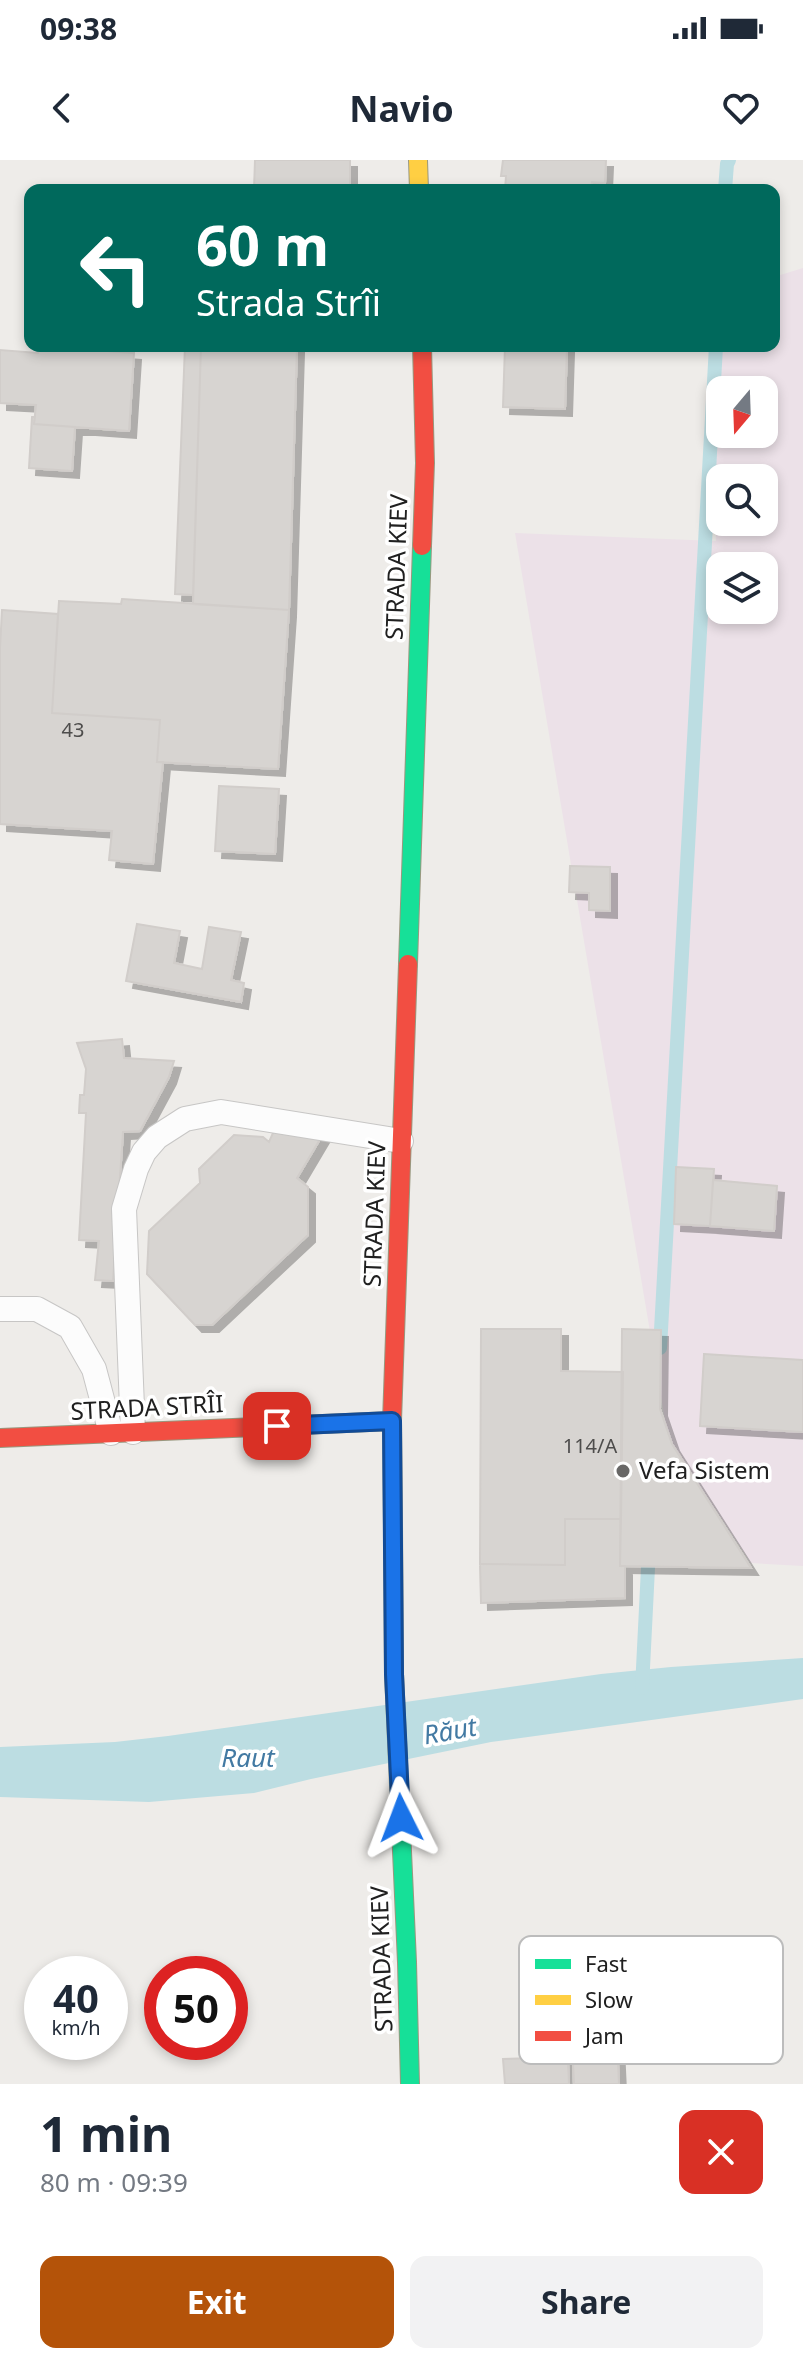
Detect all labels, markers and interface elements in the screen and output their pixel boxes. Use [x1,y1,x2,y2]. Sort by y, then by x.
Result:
text: 09:38 [40,8,117,49]
text: Navio [349,84,454,133]
icon: back [40,86,84,130]
icon: heart [719,86,763,130]
text: 60 m [196,206,329,282]
icon: left [64,216,168,320]
text: Strada Strîi [196,278,381,327]
north arrow [706,376,778,448]
map controls [706,376,778,624]
button: search [706,464,778,536]
street label: STRADA KIEV [376,493,415,641]
button: layers [706,552,778,624]
house number: 43 [62,716,84,743]
street label: STRADA KIEV [354,1140,393,1288]
street label: STRADA STRÎI [70,1386,224,1427]
pin [243,1392,311,1460]
icon: arrive [255,1404,299,1448]
house number: 114/A [563,1432,617,1459]
place label: Vefa Sistem [639,1453,770,1486]
marker: Vefa Sistem [614,1462,632,1480]
water label: Răut [420,1707,481,1752]
water label: Raut [221,1739,276,1775]
position arrow [359,1776,443,1860]
street label: STRADA KIEV [361,1885,400,2033]
legend [519,1936,783,2064]
text: Fast [585,1948,627,1978]
speed limit sign: 50 [144,1956,248,2060]
text: 40 [53,1970,99,2025]
text: Slow [585,1984,634,2014]
text: km/h [51,2014,101,2041]
text: Jam [583,2020,624,2050]
text: 1 min [40,2101,172,2166]
button: close [679,2110,763,2194]
text: 80 m · 09:39 [40,2164,188,2200]
button: Exit [40,2256,394,2348]
button: Share [410,2256,763,2348]

